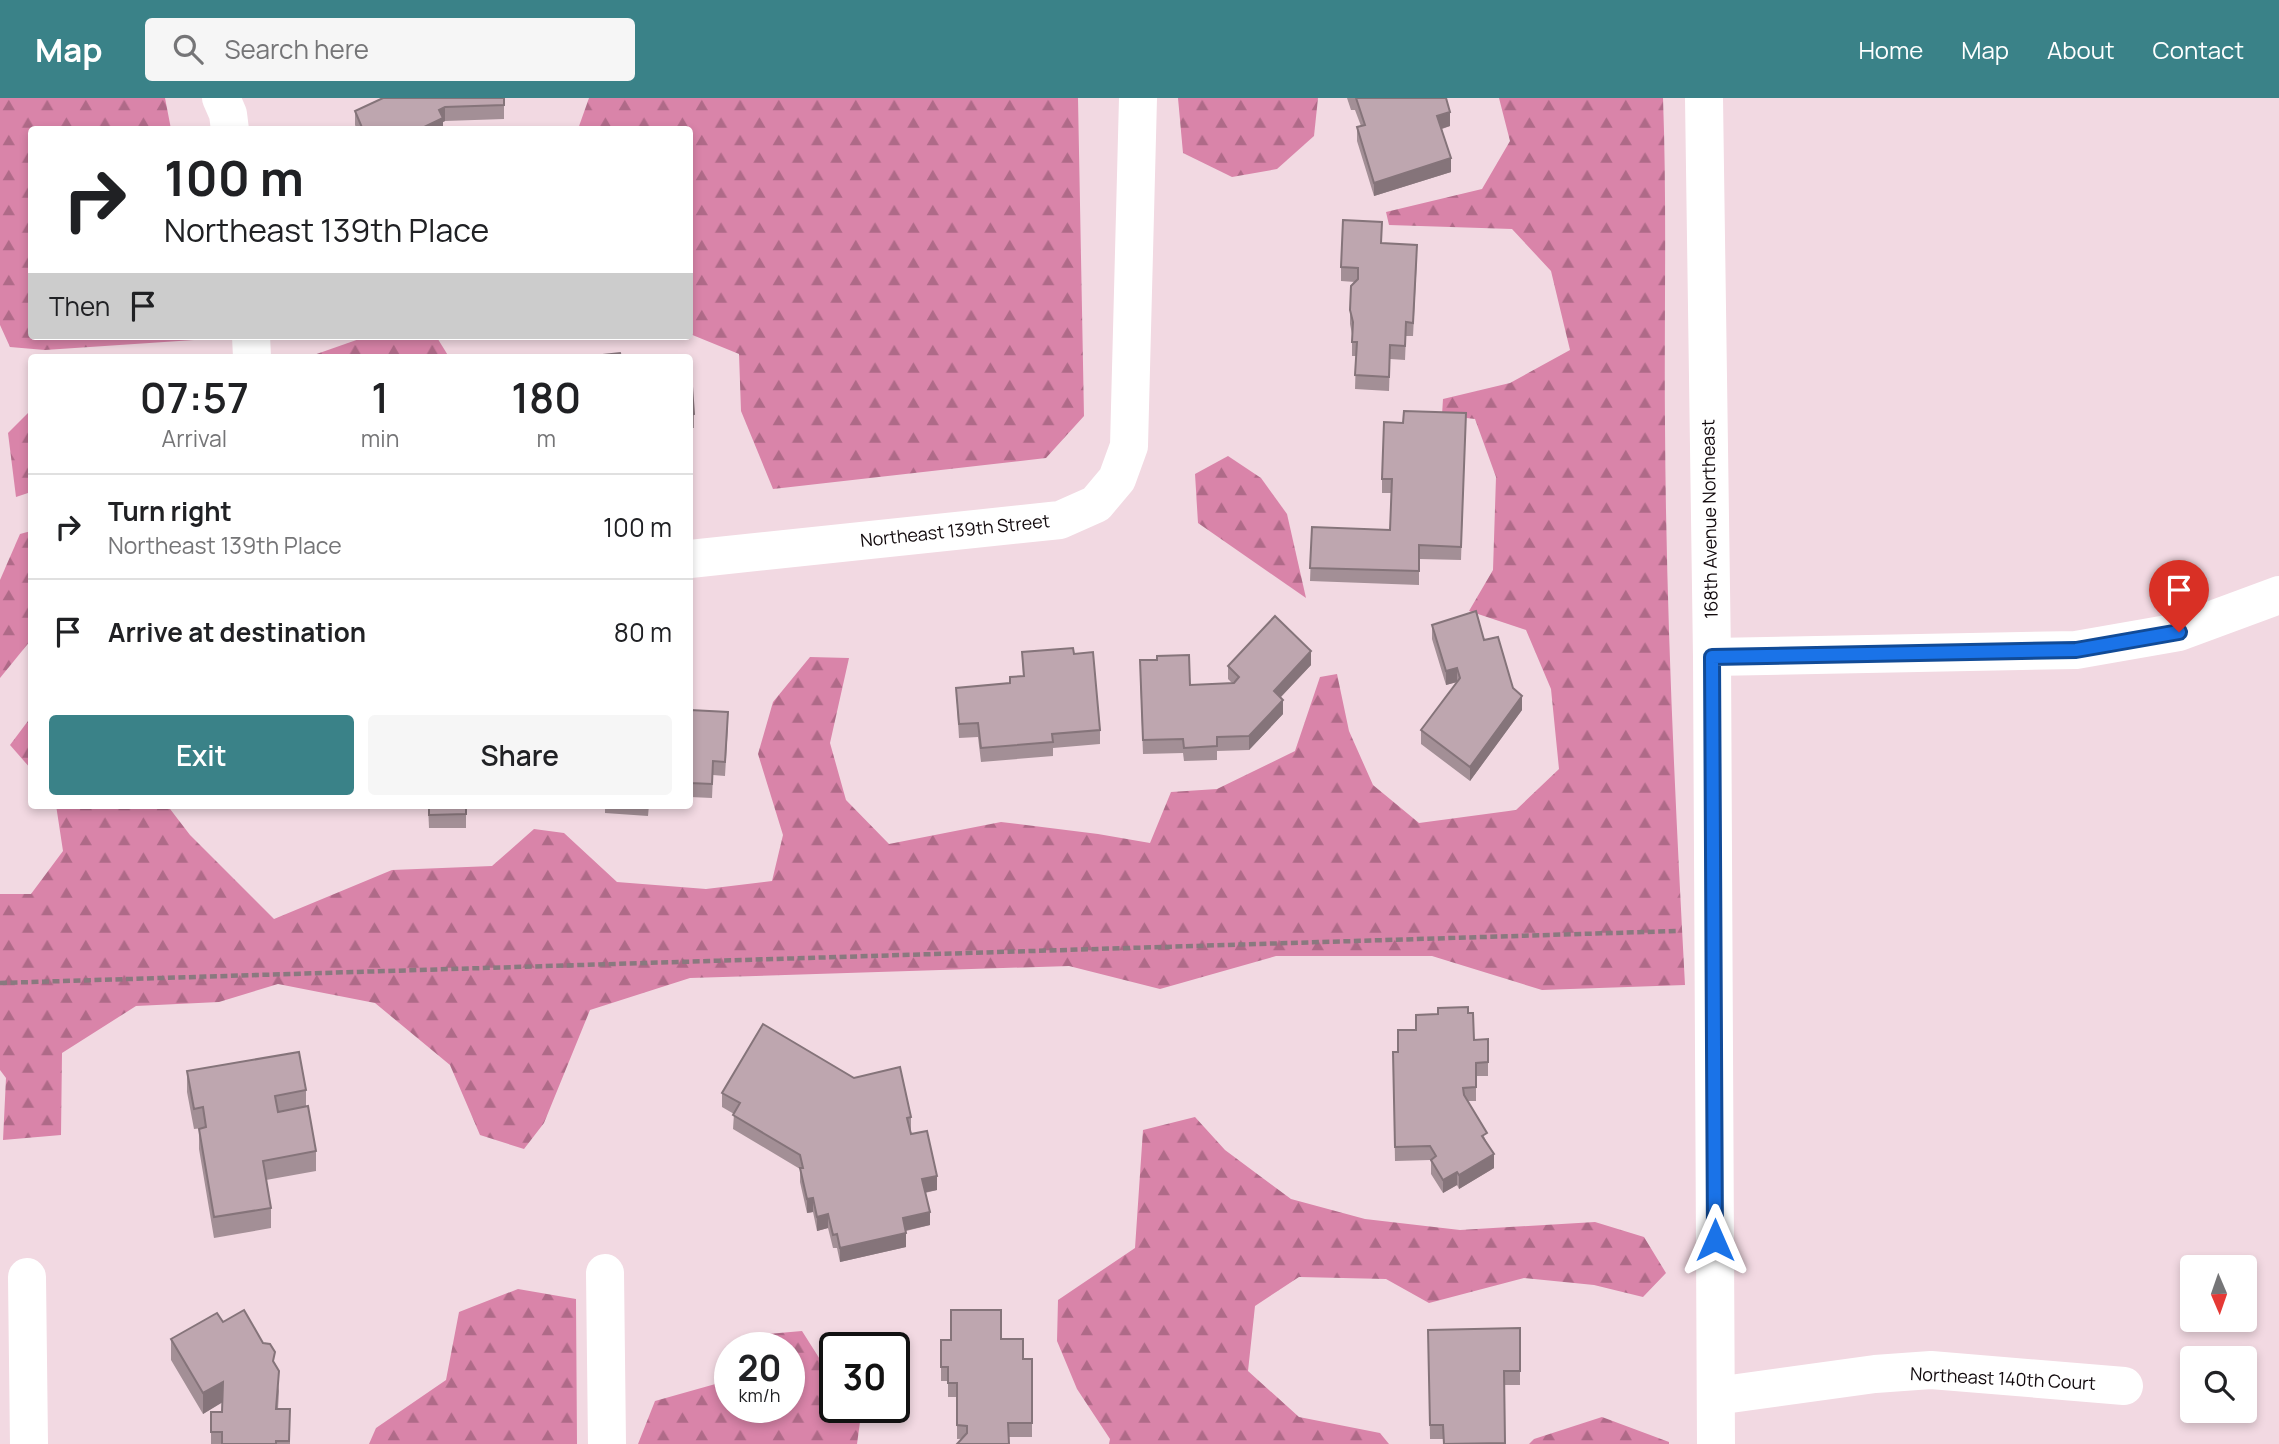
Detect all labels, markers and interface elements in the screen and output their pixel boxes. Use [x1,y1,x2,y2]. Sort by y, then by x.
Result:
search box [145,18,635,81]
text: Map [35,27,103,72]
icon: search [169,30,207,68]
text: Search here [225,31,369,67]
text: Home [1858,33,1923,66]
text: Map [1961,33,2009,66]
text: About [2047,33,2115,66]
text: Contact [2153,33,2244,66]
text: 100 m [164,144,304,211]
icon: right [49,154,140,245]
text: Northeast 139th Place [164,208,489,252]
icon: arrive [124,287,162,325]
text: Then [49,288,110,324]
text: 07:57 [140,368,249,426]
text: 1 [371,368,389,426]
text: 180 [511,368,581,426]
street label: 168th Avenue Northeast [1695,419,1723,619]
text: Arrival [162,422,227,454]
text: min [361,422,399,454]
text: m [536,422,556,454]
text: Turn right [108,493,232,529]
icon: right [49,508,87,546]
street label: Northeast 139th Street [859,508,1051,552]
text: 100 m [603,509,672,545]
text: Northeast 139th Place [108,529,342,561]
pin [2149,560,2209,632]
icon: arrive [2160,571,2198,609]
icon: arrive [49,613,87,651]
text: Arrive at destination [108,614,366,650]
text: 80 m [614,614,672,650]
button: Exit [49,715,354,795]
button: Share [368,715,672,795]
position arrow [1678,1203,1752,1277]
north arrow [2180,1255,2258,1332]
map controls [2180,1255,2257,1423]
speed limit sign: 30 [819,1332,910,1423]
text: 20 [738,1344,781,1392]
button: search [2180,1346,2257,1423]
street label: Northeast 140th Court [1910,1361,2097,1395]
text: km/h [739,1383,780,1407]

